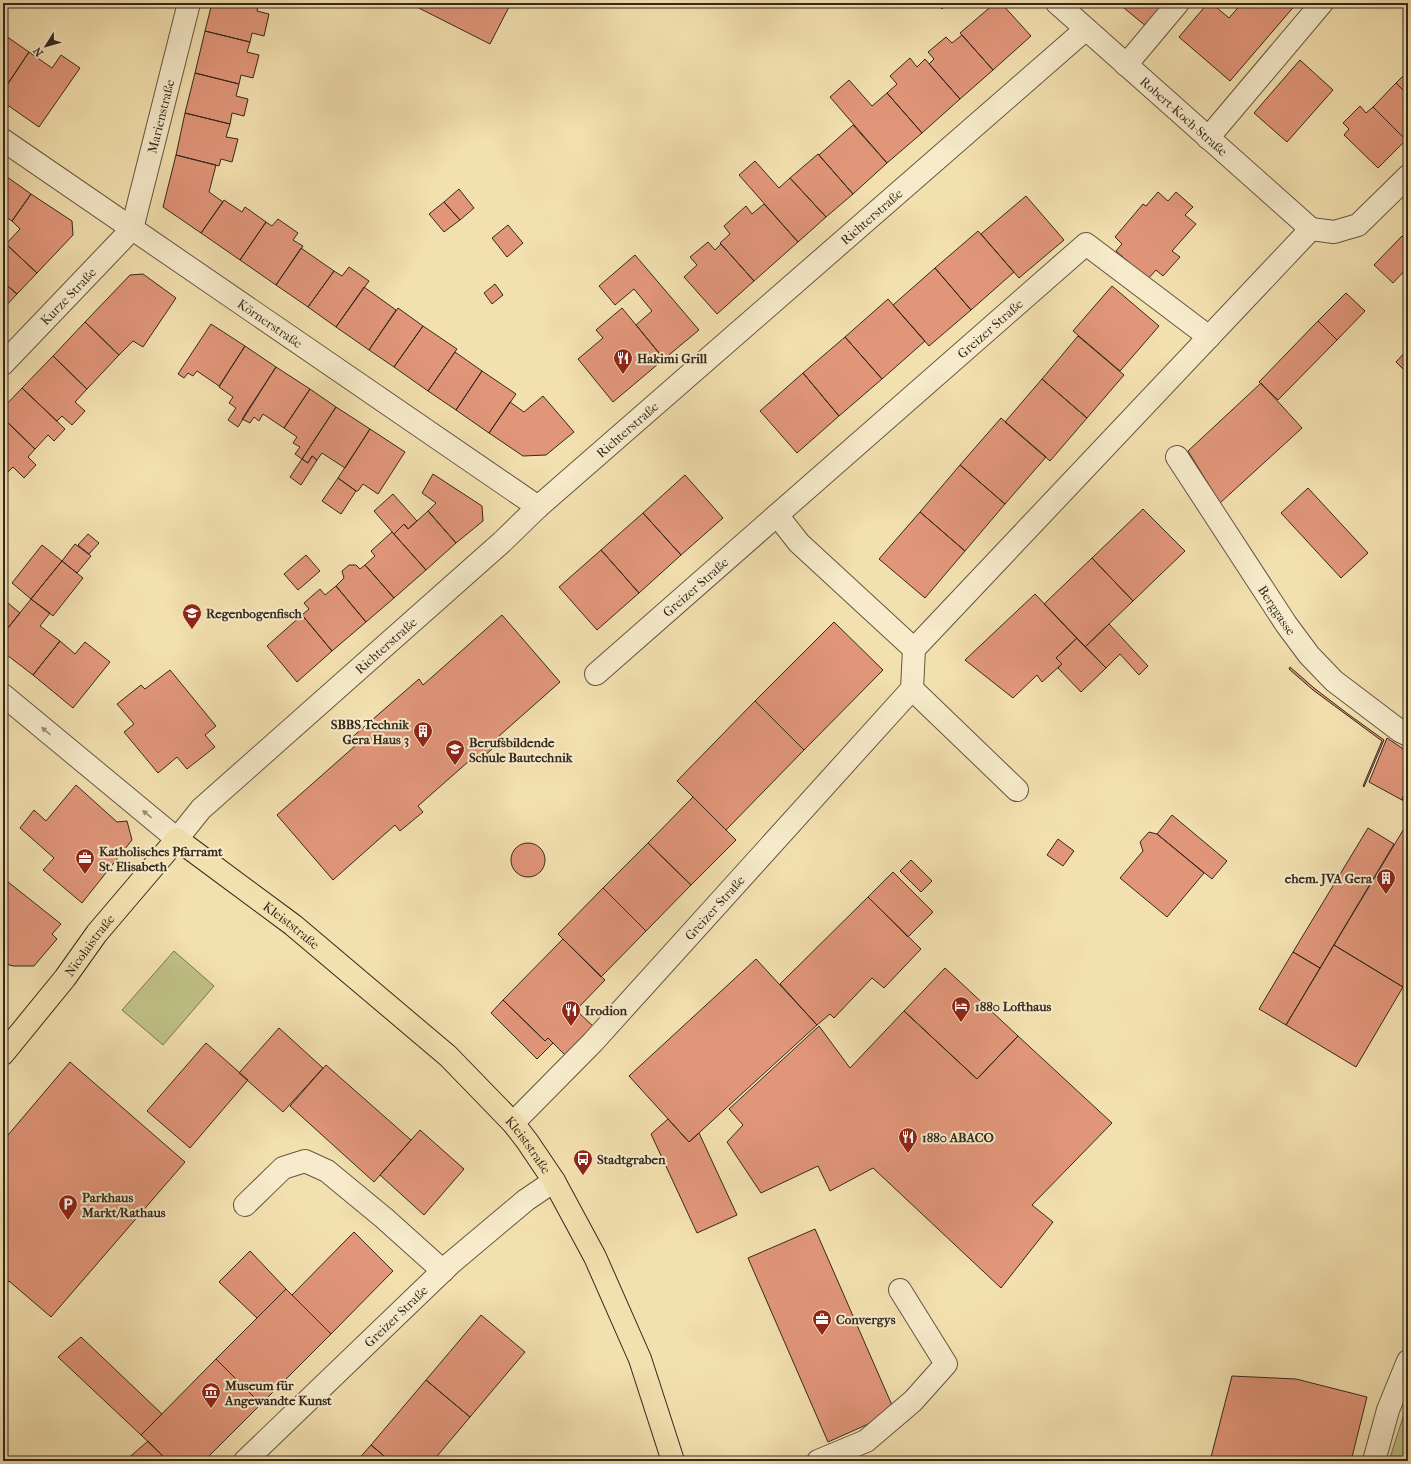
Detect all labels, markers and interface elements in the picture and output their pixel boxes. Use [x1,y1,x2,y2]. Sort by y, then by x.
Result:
north arrow [26,26,66,66]
text: N [30,44,46,59]
street label: Robert-Koch-Straße [1137,73,1231,159]
street label: Marienstraße [144,77,177,155]
street label: Richterstraße [837,185,906,247]
street label: Kurze Straße [37,264,99,328]
street label: Greizer Straße [954,295,1026,361]
street label: Körnerstraße [235,296,306,351]
restaurant icon: Hakimi Grill [612,347,634,375]
place label: Hakimi Grill [637,351,707,366]
street label: Richterstraße [593,398,662,460]
street label: Greizer Straße [659,554,731,620]
street label: Berggasse [1255,583,1299,638]
school or university icon: Regenbogenfisch [181,602,203,630]
place label: Regenbogenfisch [206,606,303,622]
street label: Richterstraße [352,614,420,677]
place label: SBBS Technik Gera Haus 3 [331,717,410,748]
building icon: SBBS Technik Gera Haus 3 [412,720,434,748]
one-way arrow [41,727,52,736]
place label: Berufsbildende Schule Bautechnik [469,735,574,765]
school or university icon: Berufsbildende Schule Bautechnik [444,738,466,766]
one-way arrow [141,809,152,818]
place label: Katholisches Pfarramt St. Elisabeth [99,844,223,874]
office icon: Katholisches Pfarramt St. Elisabeth [74,847,96,875]
building icon: ehem. JVA Gera [1375,867,1397,895]
place label: ehem. JVA Gera [1285,871,1373,887]
street label: Greizer Straße [681,872,748,943]
street label: Kleiststraße [261,898,323,952]
street label: Nicolaistraße [61,911,118,979]
hotel icon: 1880 Lofthaus [950,995,972,1023]
restaurant icon: Irodion [560,999,582,1027]
place label: 1880 Lofthaus [975,999,1052,1014]
place label: Irodion [585,1003,627,1018]
street label: Kleiststraße [503,1113,554,1177]
restaurant icon: 1880 ABACO [897,1126,919,1154]
place label: 1880 ABACO [922,1130,994,1145]
bus stop icon: Stadtgraben [572,1148,594,1176]
place label: Stadtgraben [597,1152,666,1168]
place label: Parkhaus Markt/Rathaus [81,1190,166,1220]
parking icon: Parkhaus Markt/Rathaus [57,1193,79,1221]
street label: Greizer Straße [361,1282,431,1350]
office icon: Convergys [811,1308,833,1336]
place label: Convergys [836,1312,896,1328]
place label: Museum für Angewandte Kunst [224,1378,332,1409]
museum icon: Museum für Angewandte Kunst [200,1381,222,1409]

